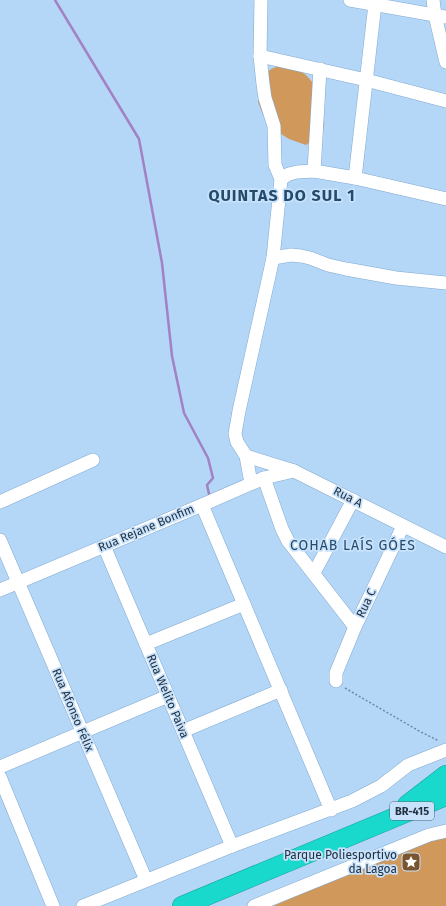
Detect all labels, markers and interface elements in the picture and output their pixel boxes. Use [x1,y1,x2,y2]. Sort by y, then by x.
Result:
district label: QUINTAS DO SUL 1 [208,186,356,205]
street label: Rua A [331,484,365,510]
street label: Rua Rejane Bonfim [96,501,196,555]
district label: COHAB LAÍS GÓES [290,536,416,554]
street label: Rua C [353,586,379,620]
street label: Rua Welito Paiva [144,652,192,740]
street label: Rua Afonso Félix [49,666,97,754]
road number: BR-415 [390,802,434,820]
place label: Parque Poliesportivo da Lagoa [284,848,397,876]
place icon: Parque Poliesportivo da Lagoa [400,851,422,873]

